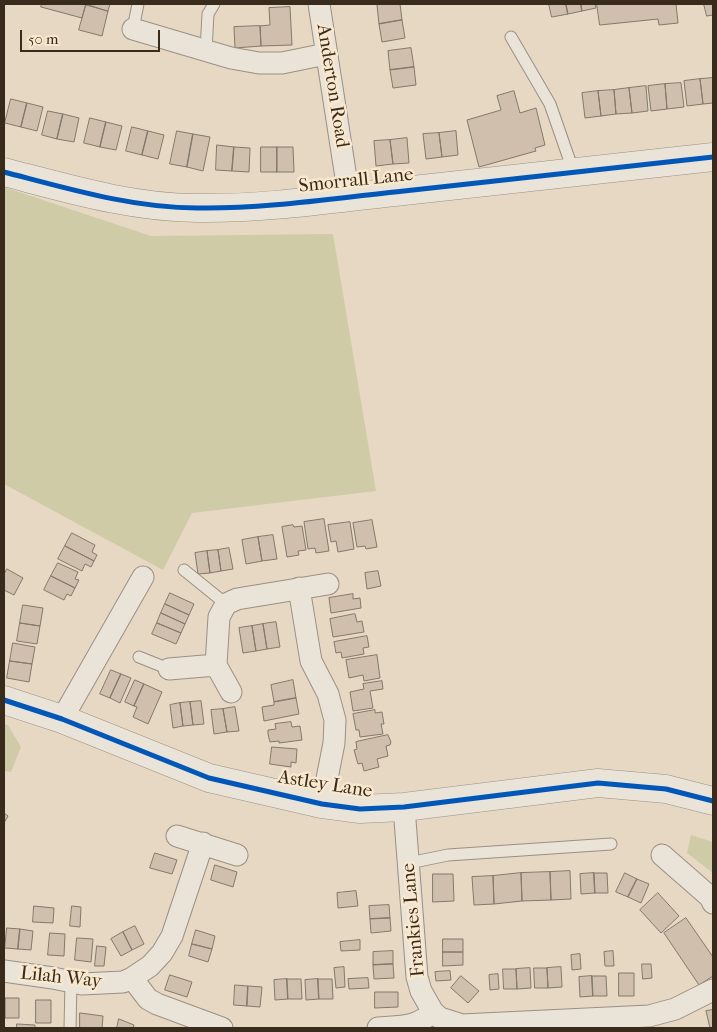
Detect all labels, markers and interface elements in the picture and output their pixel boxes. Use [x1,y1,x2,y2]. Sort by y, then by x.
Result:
scale bar [22,20,162,52]
street label: Anderton Road [311,23,353,149]
text: 50 m [28,30,58,48]
street label: Smorrall Lane [298,164,414,198]
street label: Astley Lane [276,766,374,804]
street label: Frankies Lane [398,862,430,978]
street label: Lilah Way [19,962,103,994]

